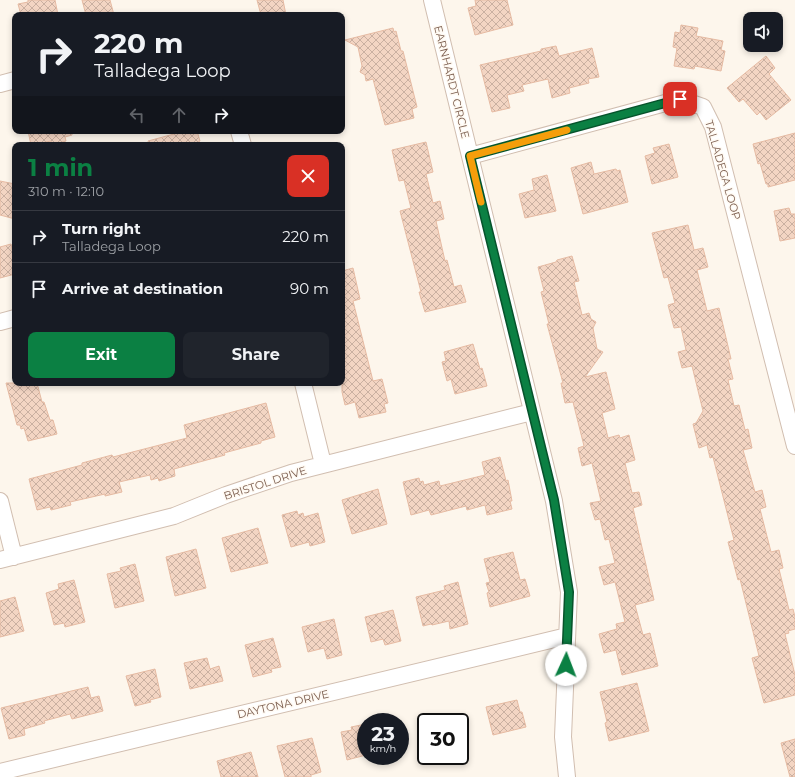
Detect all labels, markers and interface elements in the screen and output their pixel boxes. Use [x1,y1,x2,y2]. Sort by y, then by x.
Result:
map controls [743,12,783,52]
button: sound [743,12,783,52]
street label: EARNHARDT CIRCLE [431,24,473,140]
text: 220 m [94,26,183,60]
icon: right [28,28,80,80]
text: Talladega Loop [94,60,231,82]
pin [663,82,697,116]
icon: arrive [669,88,691,110]
icon: left [126,104,148,126]
icon: ahead [168,104,190,126]
icon: right [210,104,232,126]
street label: TALLADEGA LOOP [702,119,744,222]
text: 1 min [28,153,93,182]
button: close [287,155,329,197]
text: 310 m · 12:10 [28,183,104,199]
text: Turn right [62,219,141,238]
icon: right [28,226,50,248]
text: 220 m [282,227,329,246]
text: Talladega Loop [62,238,161,254]
icon: arrive [28,278,50,300]
text: Arrive at destination [62,279,223,298]
text: 90 m [290,279,329,298]
button: Exit [28,332,175,378]
button: Share [183,332,329,378]
street label: BRISTOL DRIVE [222,463,308,503]
position arrow [545,644,587,686]
street label: DAYTONA DRIVE [236,687,330,721]
speed limit sign: 30 [417,713,469,765]
text: 23 [371,722,395,746]
text: km/h [370,742,396,755]

